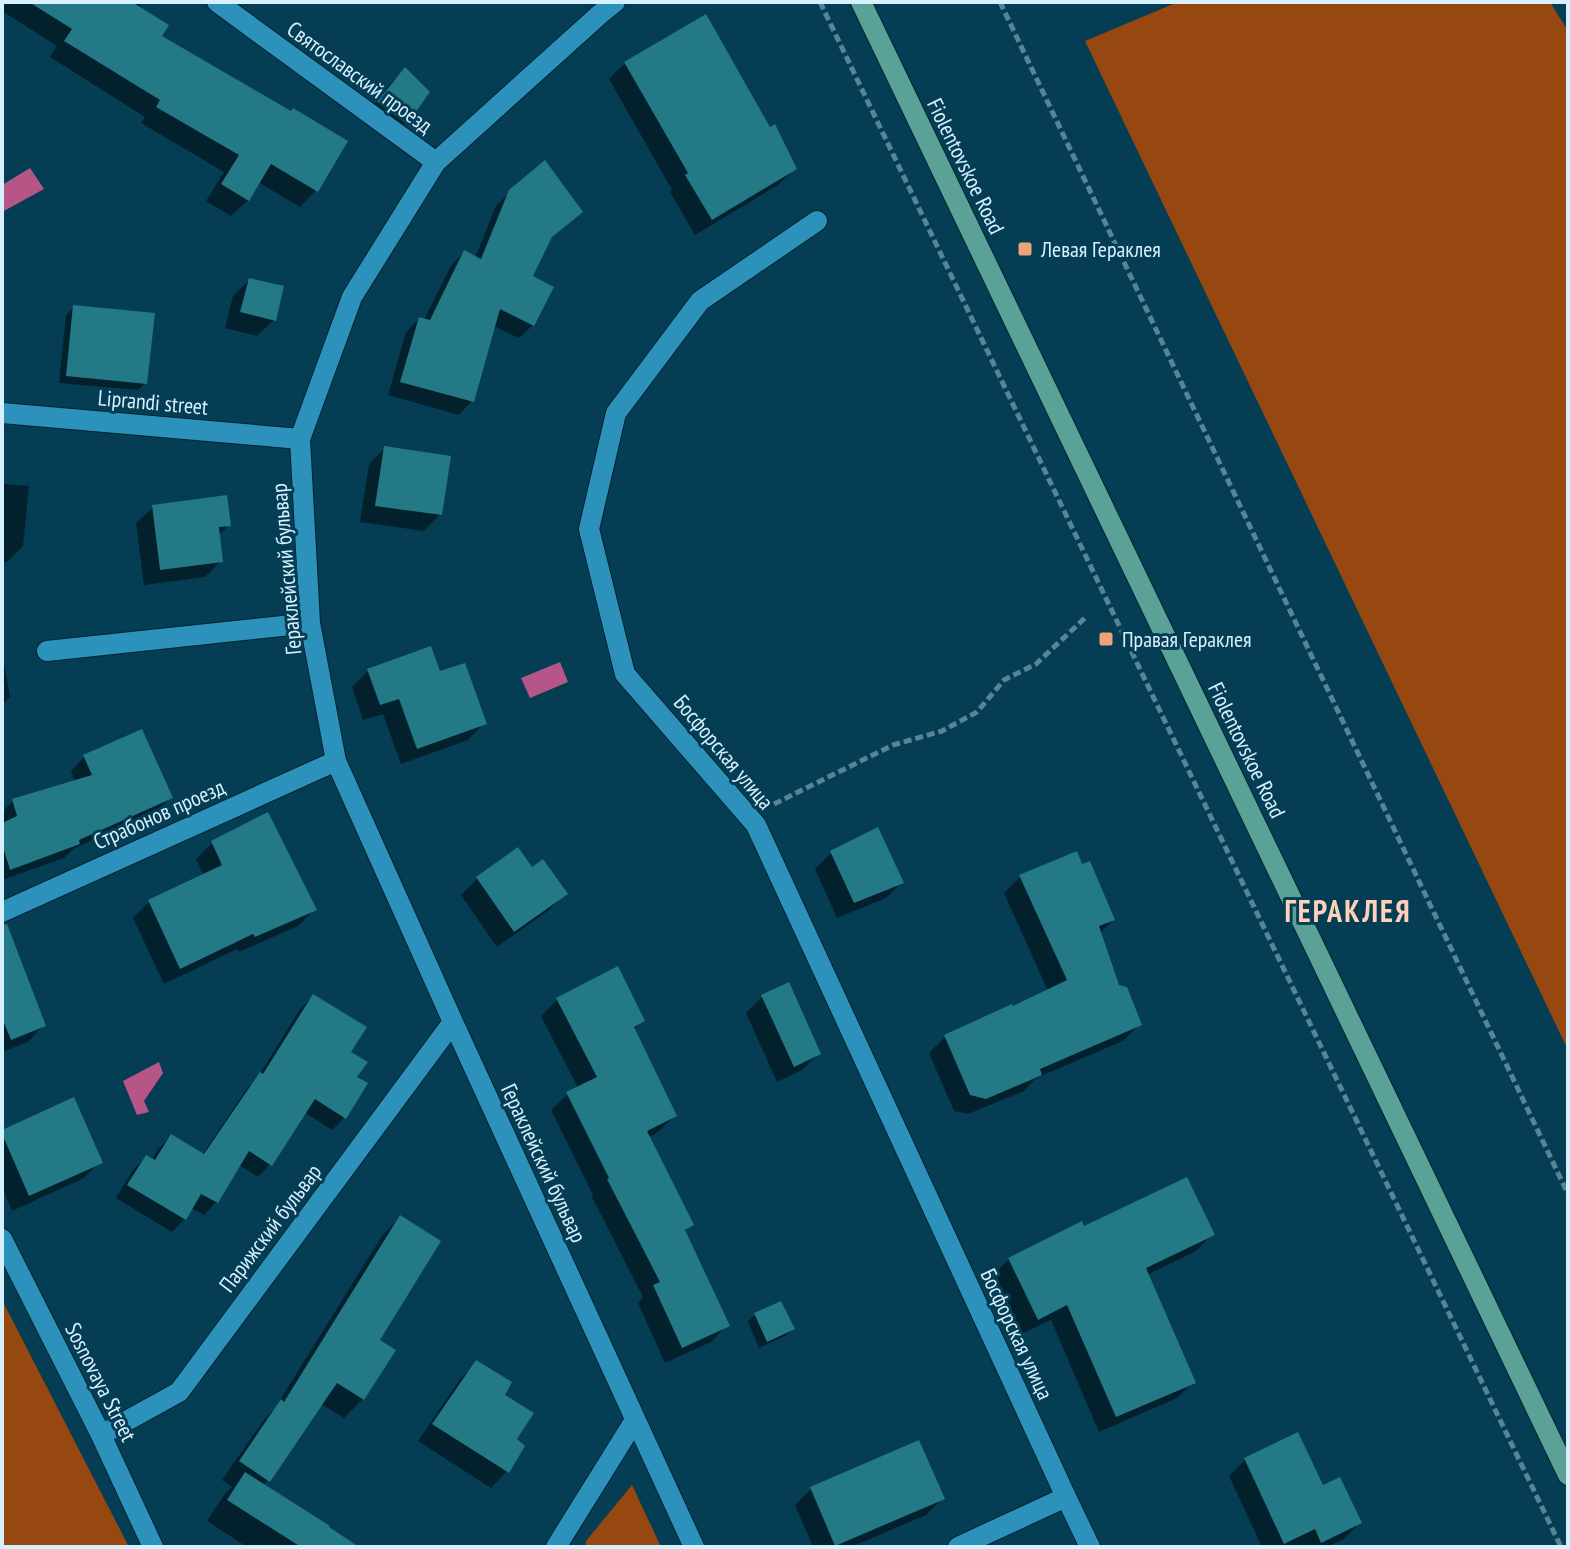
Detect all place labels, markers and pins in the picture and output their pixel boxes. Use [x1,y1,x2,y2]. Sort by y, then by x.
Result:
place label: Левая Гераклея [1040,235,1161,263]
marker: Левая Гераклея [1016,240,1034,258]
place label: Правая Гераклея [1122,625,1252,653]
marker: Правая Гераклея [1097,630,1115,648]

